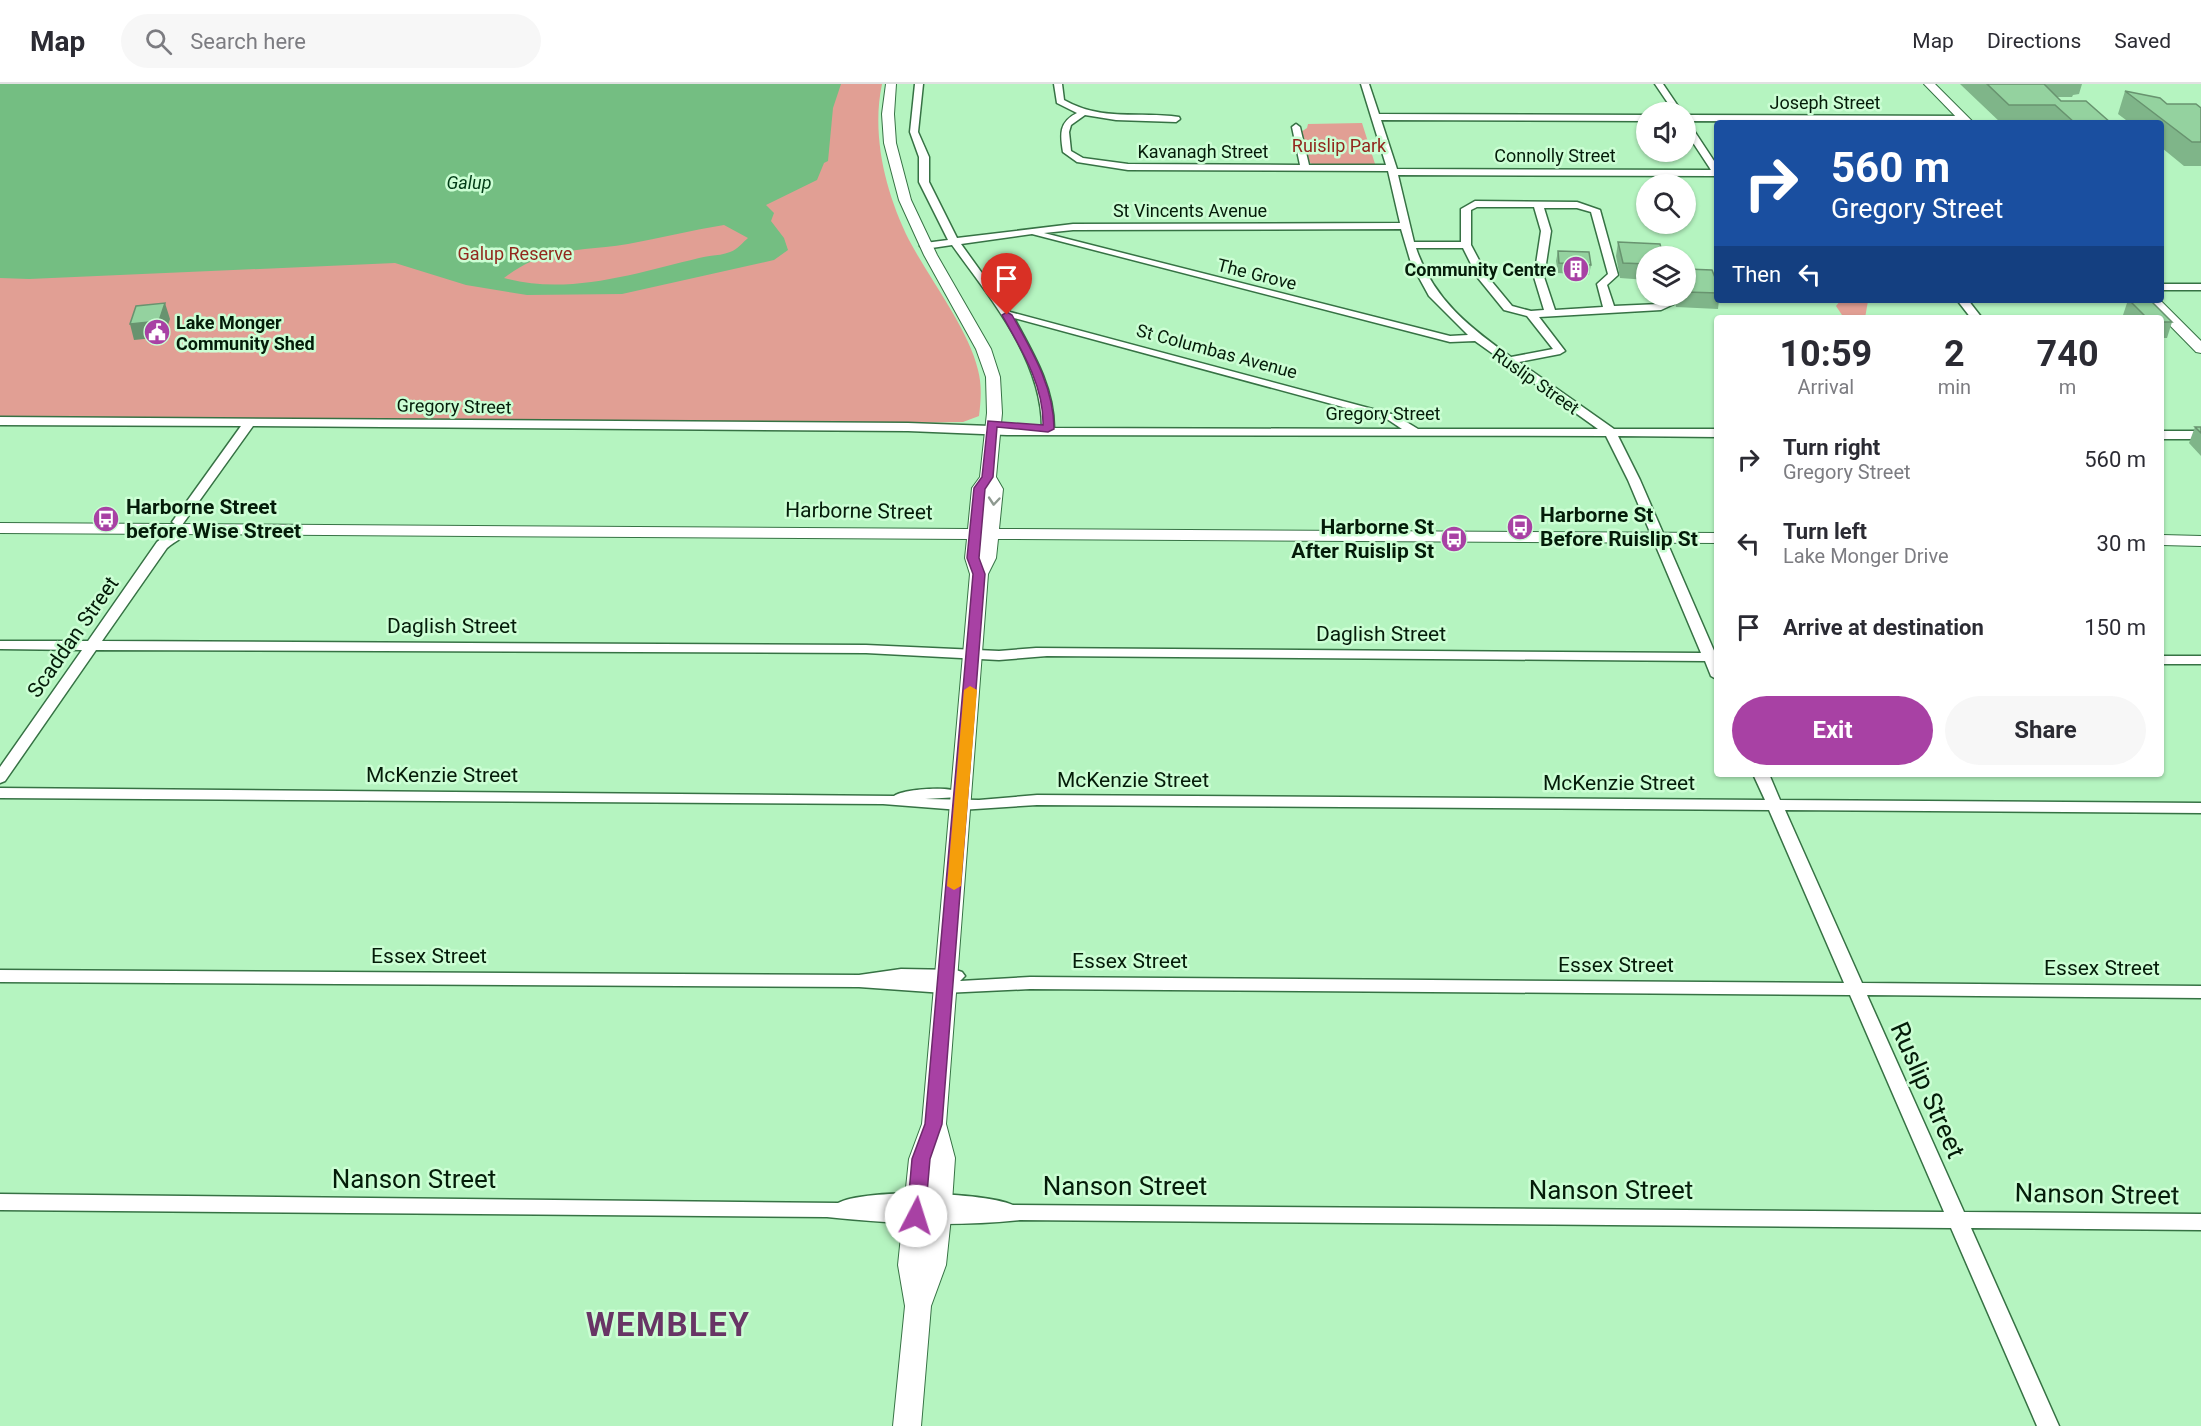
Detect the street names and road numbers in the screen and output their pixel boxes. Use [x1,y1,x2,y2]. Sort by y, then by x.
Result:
street label: Joseph Street [1769,92,1881,113]
street label: Kavanagh Street [1137,141,1269,162]
street label: Connolly Street [1494,145,1616,166]
street label: St Vincents Avenue [1113,200,1267,221]
street label: The Grove [1215,254,1299,294]
street label: St Columbas Avenue [1134,319,1300,383]
street label: Ruslip Street [1489,343,1584,419]
street label: Gregory Street [396,394,512,418]
street label: Gregory Street [1326,403,1441,424]
street label: Harborne Street [785,498,933,524]
street label: Scaddan Street [22,572,124,702]
street label: Daglish Street [387,614,517,638]
street label: Daglish Street [1316,622,1446,646]
street label: McKenzie Street [366,763,518,787]
street label: McKenzie Street [1057,768,1209,792]
street label: McKenzie Street [1543,771,1695,795]
street label: Essex Street [371,944,487,968]
street label: Essex Street [1072,949,1188,973]
street label: Essex Street [1558,953,1674,977]
street label: Essex Street [2044,956,2160,980]
street label: Ruslip Street [1885,1017,1971,1163]
street label: Nanson Street [332,1164,496,1194]
street label: Nanson Street [1043,1171,1207,1201]
street label: Nanson Street [1529,1175,1693,1205]
street label: Nanson Street [2014,1178,2180,1210]

